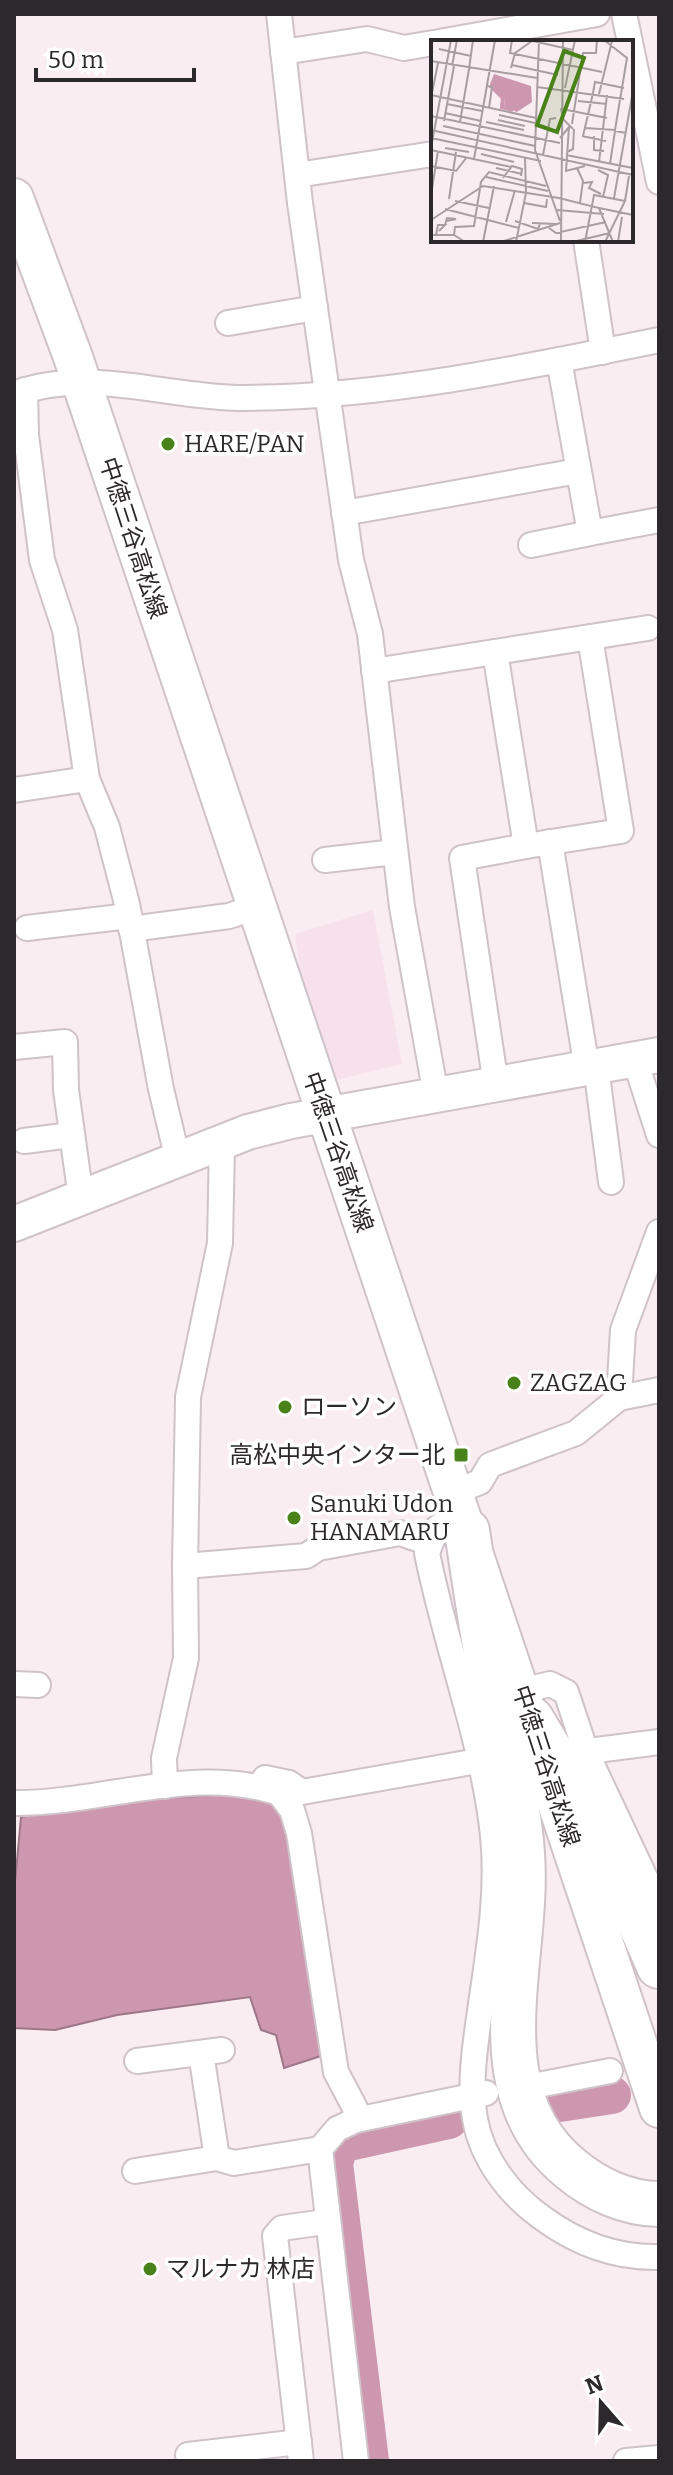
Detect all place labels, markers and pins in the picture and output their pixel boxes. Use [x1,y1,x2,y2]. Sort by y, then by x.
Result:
place label: HARE/PAN [184,430,305,458]
marker: HARE/PAN [159,435,177,453]
place label: ZAGZAG [530,1369,627,1397]
marker: ZAGZAG [505,1374,523,1392]
place label: ローソン [301,1393,397,1421]
marker: ローソン [276,1398,294,1416]
place label: 高松中央インター北 [229,1441,445,1469]
marker: 高松中央インター北 [452,1446,470,1464]
place label: Sanuki Udon HANAMARU [310,1490,453,1546]
marker: Sanuki Udon HANAMARU [285,1509,303,1527]
place label: マルナカ 林店 [166,2255,315,2283]
marker: マルナカ 林店 [141,2260,159,2278]

